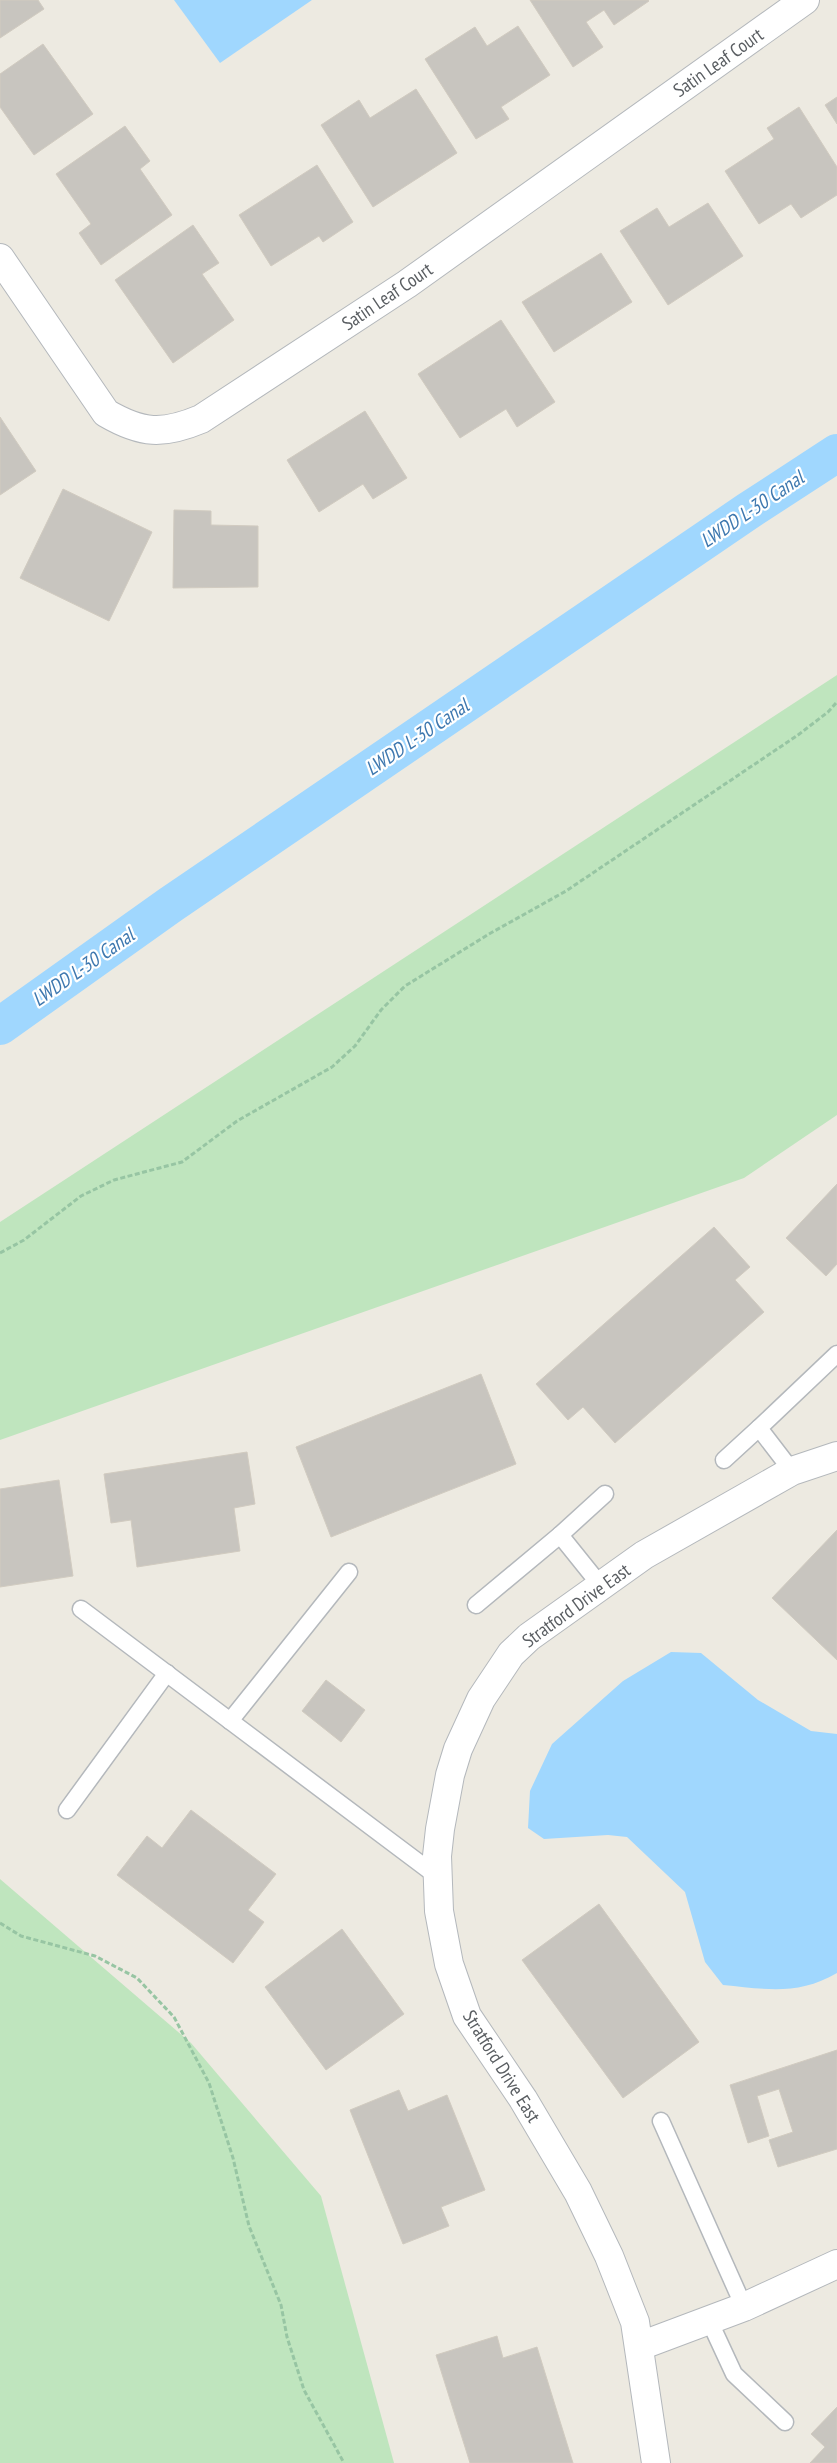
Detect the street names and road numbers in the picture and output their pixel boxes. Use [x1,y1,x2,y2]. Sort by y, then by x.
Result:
street label: Satin Leaf Court [668,22,768,102]
street label: Satin Leaf Court [337,256,438,335]
street label: Stratford Drive East [517,1557,635,1652]
street label: Stratford Drive East [458,2005,546,2127]

